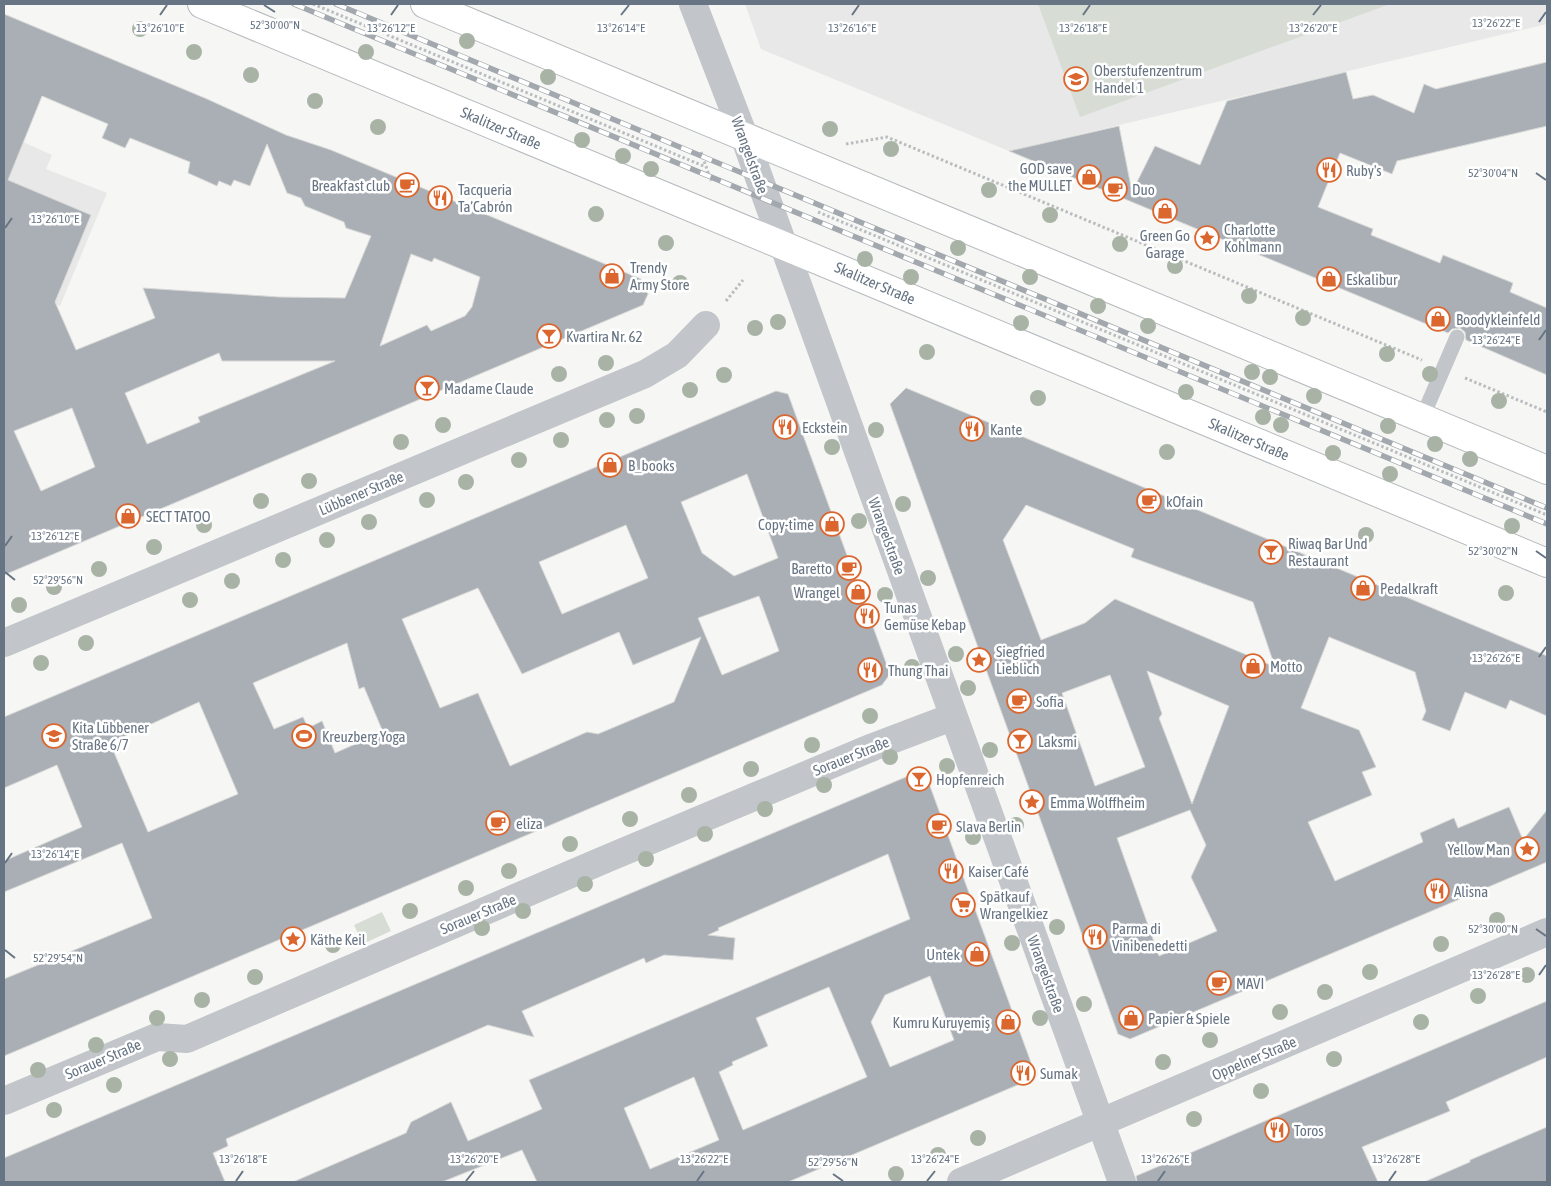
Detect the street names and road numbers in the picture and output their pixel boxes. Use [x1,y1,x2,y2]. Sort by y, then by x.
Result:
street label: Skalitzer Straße [458,103,544,153]
street label: Wrangelstraße [728,114,772,196]
street label: Skalitzer Straße [832,258,918,308]
street label: Skalitzer Straße [1206,414,1292,464]
street label: Lübbener Straße [316,467,406,518]
street label: Wrangelstraße [865,495,909,577]
street label: Sorauer Straße [810,733,892,779]
street label: Sorauer Straße [438,890,519,938]
street label: Wrangelstraße [1024,933,1068,1015]
street label: Oppelner Straße [1209,1033,1299,1083]
street label: Sorauer Straße [63,1035,144,1083]

